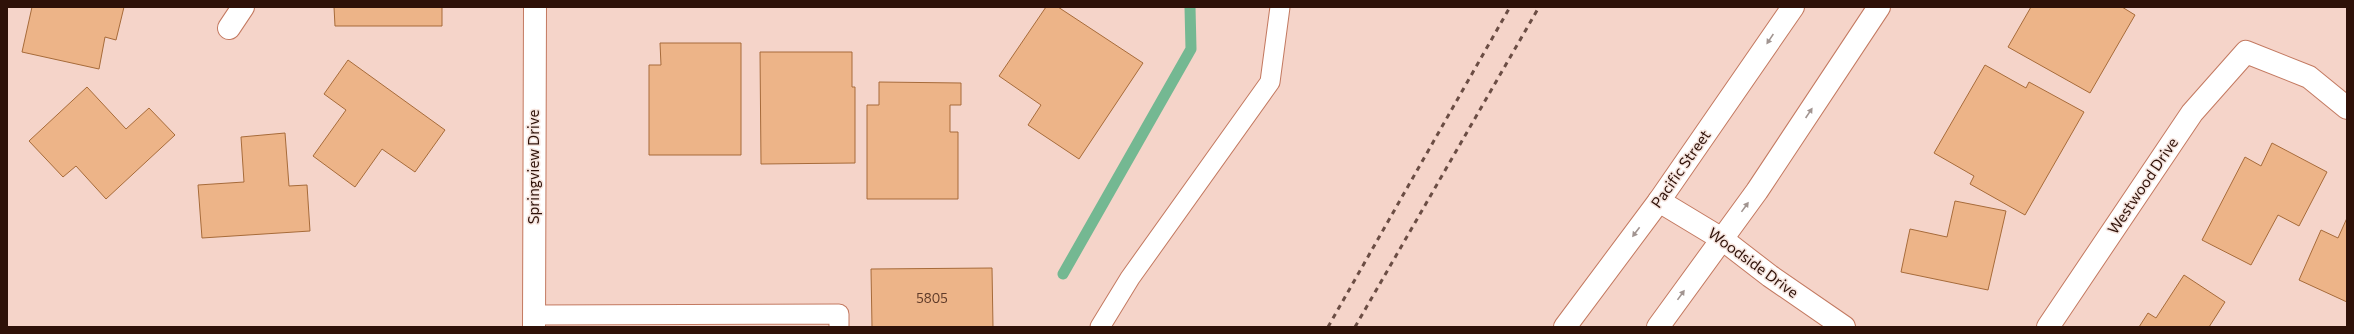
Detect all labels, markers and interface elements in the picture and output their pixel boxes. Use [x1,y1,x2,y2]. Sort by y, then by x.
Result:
one-way arrow [1767,33,1774,45]
one-way arrow [1805,107,1813,118]
street label: Springview Drive [524,110,542,224]
street label: Pacific Street [1647,126,1714,211]
street label: Westwood Drive [2103,134,2181,237]
one-way arrow [1741,202,1749,212]
street label: Woodside Drive [1705,223,1802,301]
one-way arrow [1632,227,1640,238]
house number: 5805 [916,290,948,306]
one-way arrow [1677,290,1685,301]

